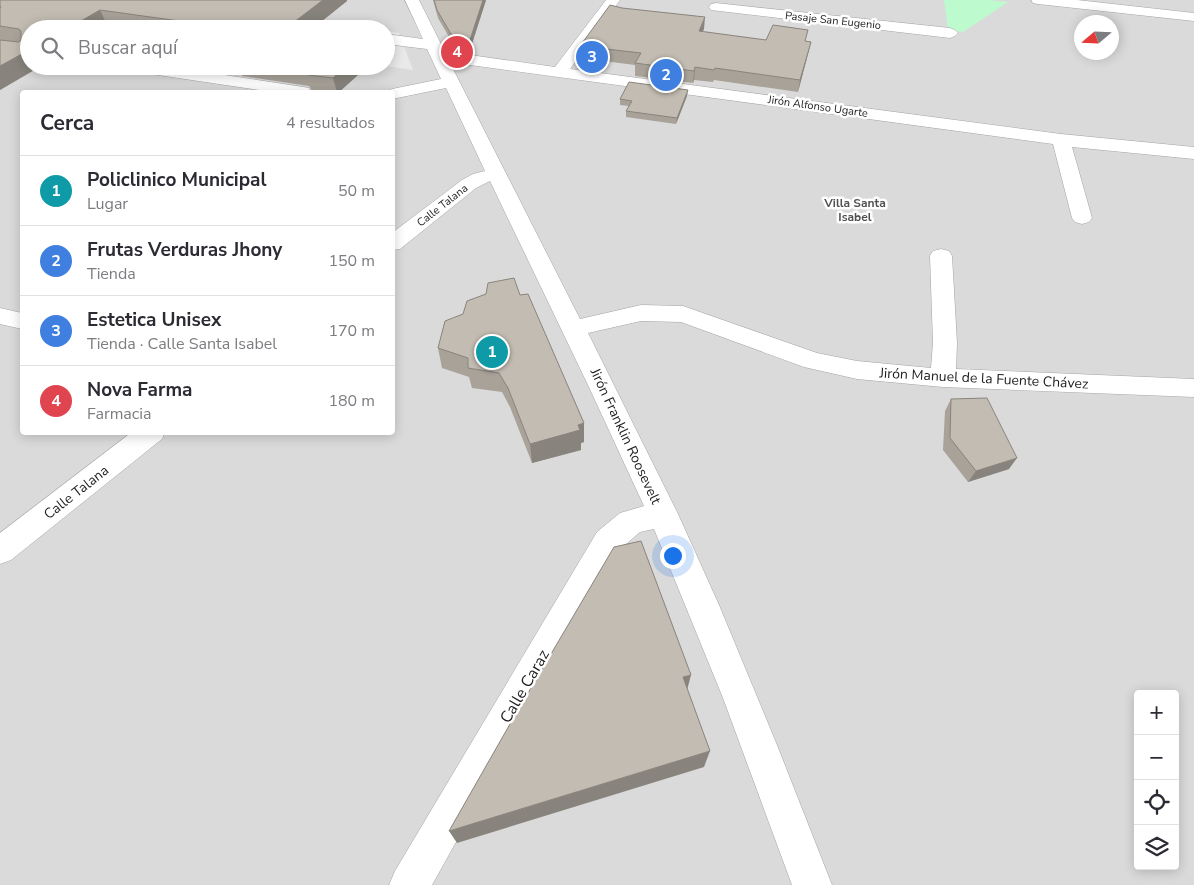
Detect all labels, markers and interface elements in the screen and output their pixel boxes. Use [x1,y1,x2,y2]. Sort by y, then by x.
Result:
street label: Pasaje San Eugenio [784,8,882,33]
north arrow [1074,15,1119,60]
search box [20,20,395,75]
pin: 4 [441,33,473,71]
icon: search [38,34,66,62]
text: Buscar aquí [78,35,177,61]
pin: 3 [576,38,608,76]
pin: 2 [650,56,682,94]
street label: Jirón Alfonso Ugarte [766,92,869,121]
text: Cerca [40,109,94,137]
text: 4 resultados [286,112,375,134]
text: Policlinico Municipal [87,167,267,193]
text: 1 [51,180,61,202]
text: 50 m [338,180,375,202]
street label: Calle Talana [414,181,471,230]
text: Lugar [87,193,128,215]
district label: Villa Santa Isabel [823,195,886,225]
text: Frutas Verduras Jhony [87,237,282,263]
text: 2 [51,250,61,272]
text: 150 m [328,250,375,272]
text: Tienda [87,263,136,285]
text: Estetica Unisex [87,307,221,333]
text: 3 [51,320,61,342]
text: 170 m [328,320,375,342]
text: Tienda · Calle Santa Isabel [87,333,277,355]
pin: 1 [476,333,508,371]
street label: Jirón Manuel de la Fuente Chávez [878,363,1089,393]
street label: Jirón Franklin Roosevelt [585,364,666,507]
text: Nova Farma [87,377,193,403]
text: 4 [51,390,61,412]
text: 180 m [328,390,375,412]
text: Farmacia [87,403,151,425]
street label: Calle Talana [40,461,113,524]
your location [660,543,686,569]
street label: Calle Caraz [495,646,555,727]
map controls [1134,690,1179,870]
button: + [1134,690,1179,735]
button: − [1134,735,1179,780]
button: locate [1134,780,1179,825]
button: layers [1134,825,1179,870]

